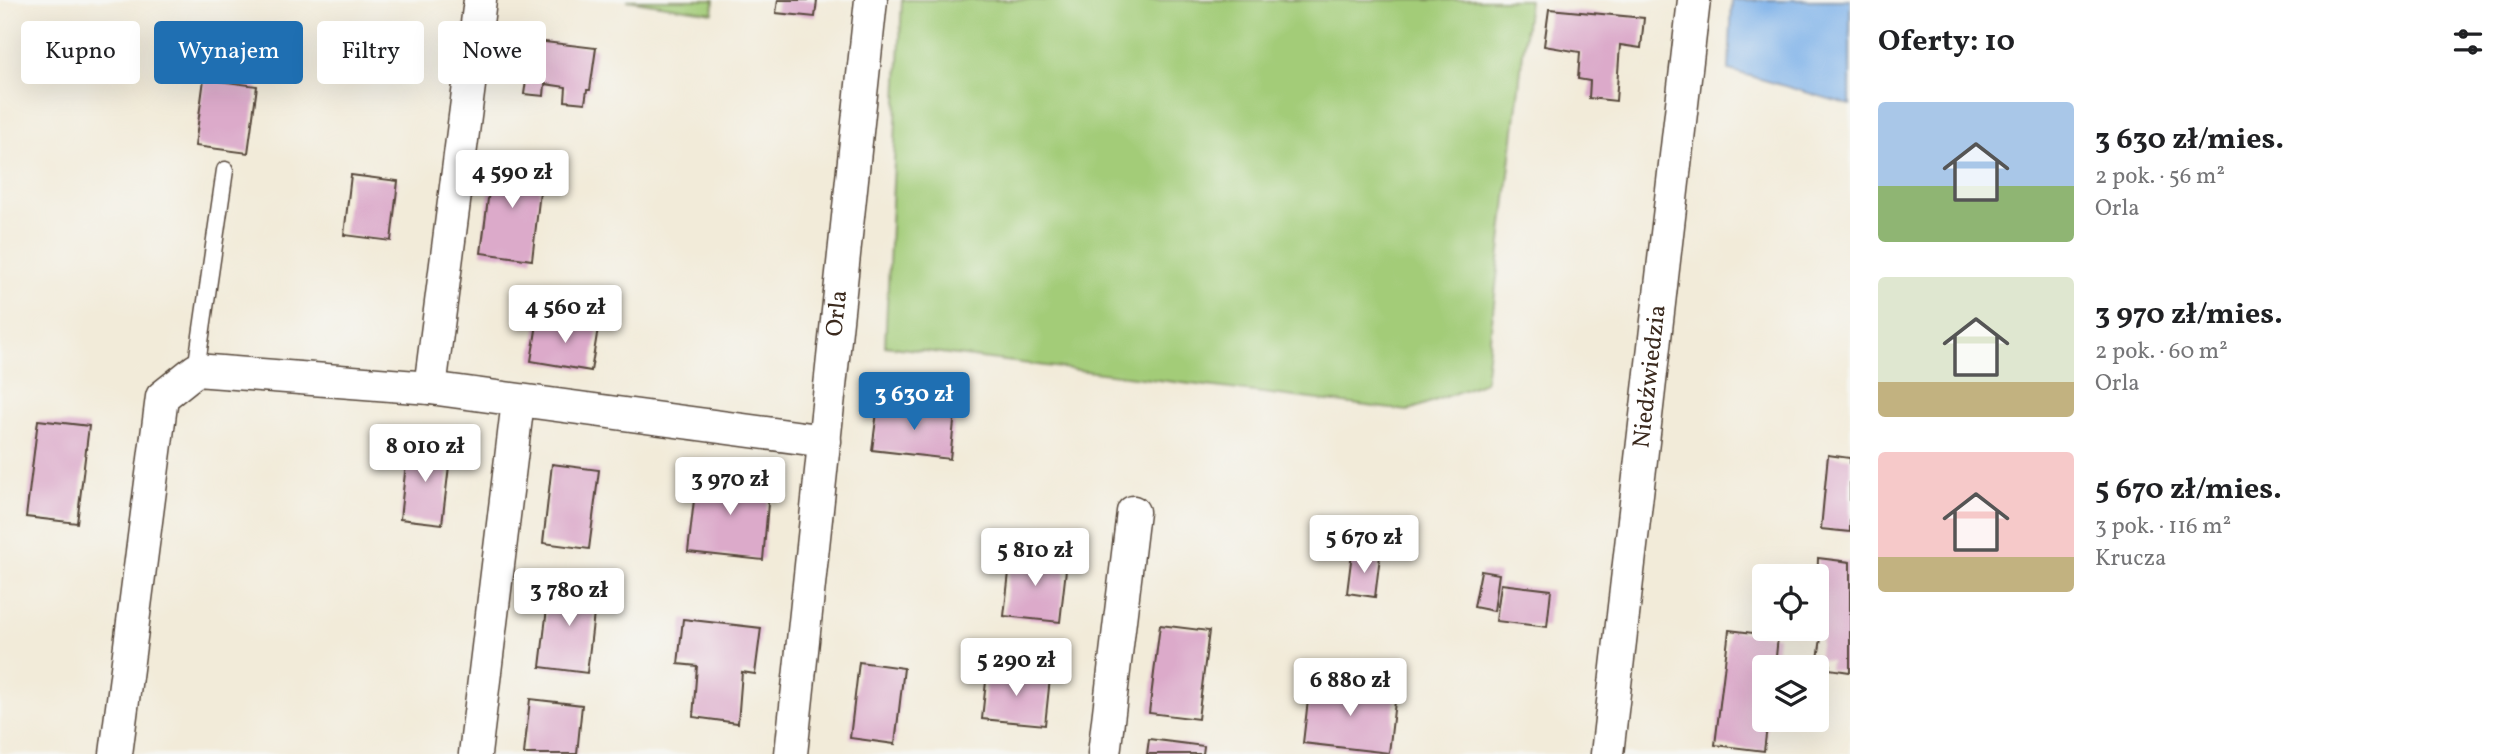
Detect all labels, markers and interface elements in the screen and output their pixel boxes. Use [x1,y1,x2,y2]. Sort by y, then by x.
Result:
chip: Kupno [21,21,140,84]
chip: Wynajem [154,21,303,84]
chip: Filtry [317,21,424,84]
chip: Nowe [438,21,546,84]
text: Oferty: 10 [1878,21,2015,63]
icon: filters [2449,23,2487,61]
text: 3 630 zł/mies. [2095,119,2284,161]
icon: home [1934,130,2018,214]
pin: 4 590 zł [440,150,584,210]
text: 4 590 zł [472,157,552,189]
text: 2 pok. · 56 m² [2095,161,2225,193]
text: Orla [2095,193,2140,225]
pin: 4 560 zł [493,286,637,345]
street label: Orla [818,288,857,339]
text: 4 560 zł [525,292,605,324]
text: 3 970 zł/mies. [2095,294,2283,336]
street label: Niedźwiedzia [1625,303,1676,450]
icon: home [1934,305,2018,389]
text: 2 pok. · 60 m² [2095,336,2228,368]
text: Orla [2095,368,2140,400]
pin: 3 630 zł [842,372,986,432]
text: 3 630 zł [875,379,953,411]
pin: 8 010 zł [353,424,497,484]
text: 8 010 zł [386,431,464,463]
pin: 3 970 zł [658,458,802,517]
text: 3 970 zł [691,464,769,496]
text: 5 670 zł/mies. [2095,469,2282,511]
icon: home [1934,480,2018,564]
text: 3 pok. · 116 m² [2095,511,2231,543]
pin: 5 670 zł [1292,516,1436,575]
text: 5 670 zł [1326,522,1402,554]
pin: 5 810 zł [963,528,1107,588]
text: 5 810 zł [997,535,1073,567]
text: Krucza [2095,543,2166,575]
map controls [1752,564,1829,732]
button: locate [1752,564,1829,641]
pin: 3 780 zł [497,568,641,628]
text: 3 780 zł [530,575,608,607]
pin: 5 290 zł [944,638,1088,698]
text: 5 290 zł [977,645,1055,677]
button: layers [1752,655,1829,732]
pin: 6 880 zł [1278,658,1422,718]
text: 6 880 zł [1310,665,1390,697]

